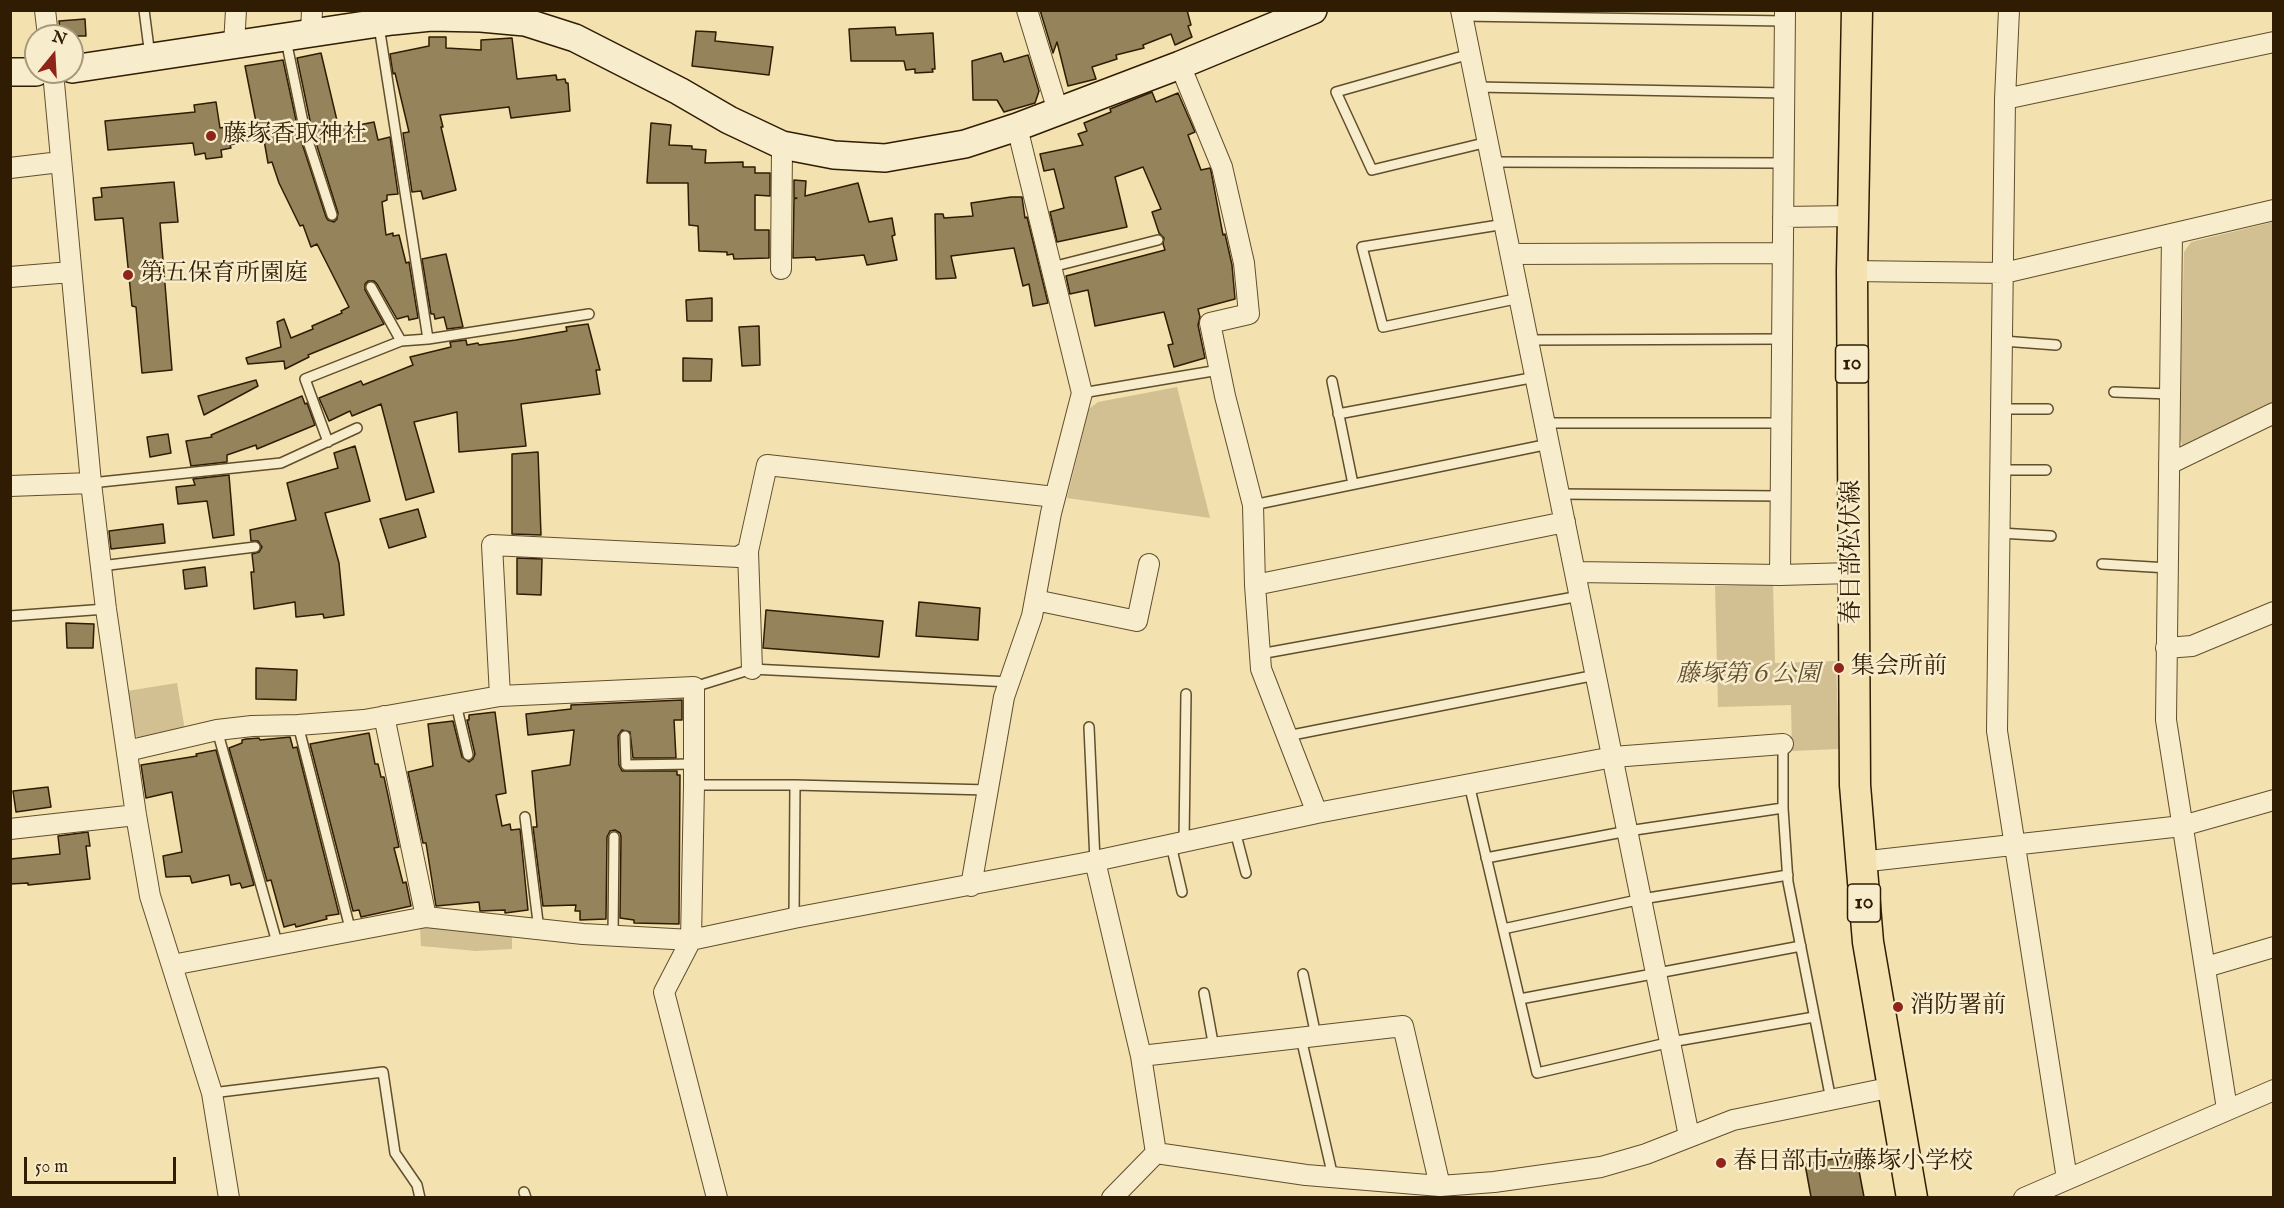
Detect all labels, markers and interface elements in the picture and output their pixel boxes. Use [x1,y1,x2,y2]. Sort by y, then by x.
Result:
north arrow [24,24,84,84]
text: N [49,27,69,50]
place label: 藤塚香取神社 [223,122,367,150]
marker: 藤塚香取神社 [204,129,218,143]
place label: 第五保育所園庭 [140,261,308,289]
marker: 第五保育所園庭 [121,268,135,282]
road number: 10 [1836,345,1868,383]
street label: 春日部松伏線 [1839,480,1867,624]
place label: 集会所前 [1851,654,1947,682]
marker: 集会所前 [1832,661,1846,675]
park label: 藤塚第６公園 [1676,662,1820,690]
road number: 10 [1848,884,1880,922]
place label: 消防署前 [1910,993,2006,1021]
marker: 消防署前 [1891,1000,1905,1014]
scale bar [27,1145,178,1183]
place label: 春日部市立藤塚小学校 [1733,1149,1973,1177]
text: 50 m [35,1156,68,1179]
marker: 春日部市立藤塚小学校 [1714,1156,1728,1170]

